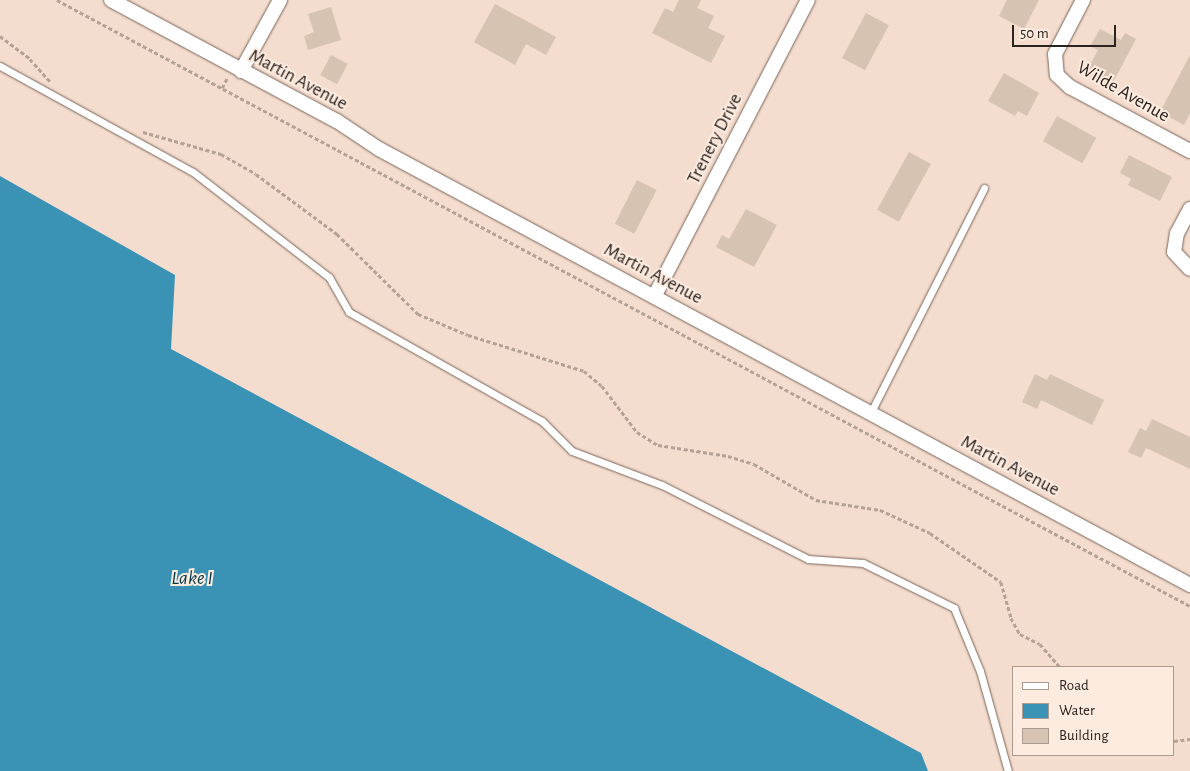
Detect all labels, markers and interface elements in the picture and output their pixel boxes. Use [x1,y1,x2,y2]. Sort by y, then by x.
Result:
scale bar [1015,15,1119,47]
text: 50 m [1020,26,1049,41]
street label: Martin Avenue [245,44,351,116]
street label: Wilde Avenue [1073,56,1173,128]
street label: Trenery Drive [682,90,748,188]
street label: Martin Avenue [600,238,706,310]
street label: Martin Avenue [957,430,1063,502]
water label: Lake I [171,566,213,590]
legend [1012,666,1175,756]
text: Road [1059,678,1089,693]
text: Water [1059,703,1095,718]
text: Building [1059,728,1109,743]

